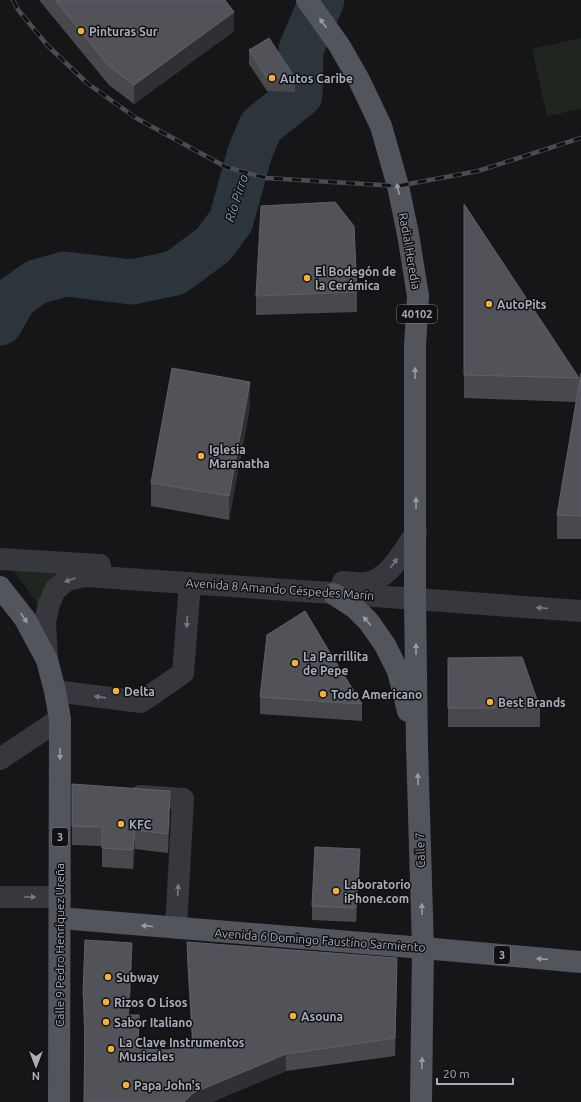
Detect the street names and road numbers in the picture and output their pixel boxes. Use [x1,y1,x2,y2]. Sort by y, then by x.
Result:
street label: Radial Heredia [397,212,423,290]
road number: 40102 [397,305,437,323]
street label: Avenida 8 Amando Céspedes Marín [185,576,375,602]
road number: 3 [52,828,68,846]
street label: Calle 7 [413,832,427,868]
street label: Calle 9 Pedro Henríquez Ureña [53,863,66,1027]
street label: Avenida 6 Domingo Faustino Sarmiento [214,926,426,954]
road number: 3 [494,946,510,964]

